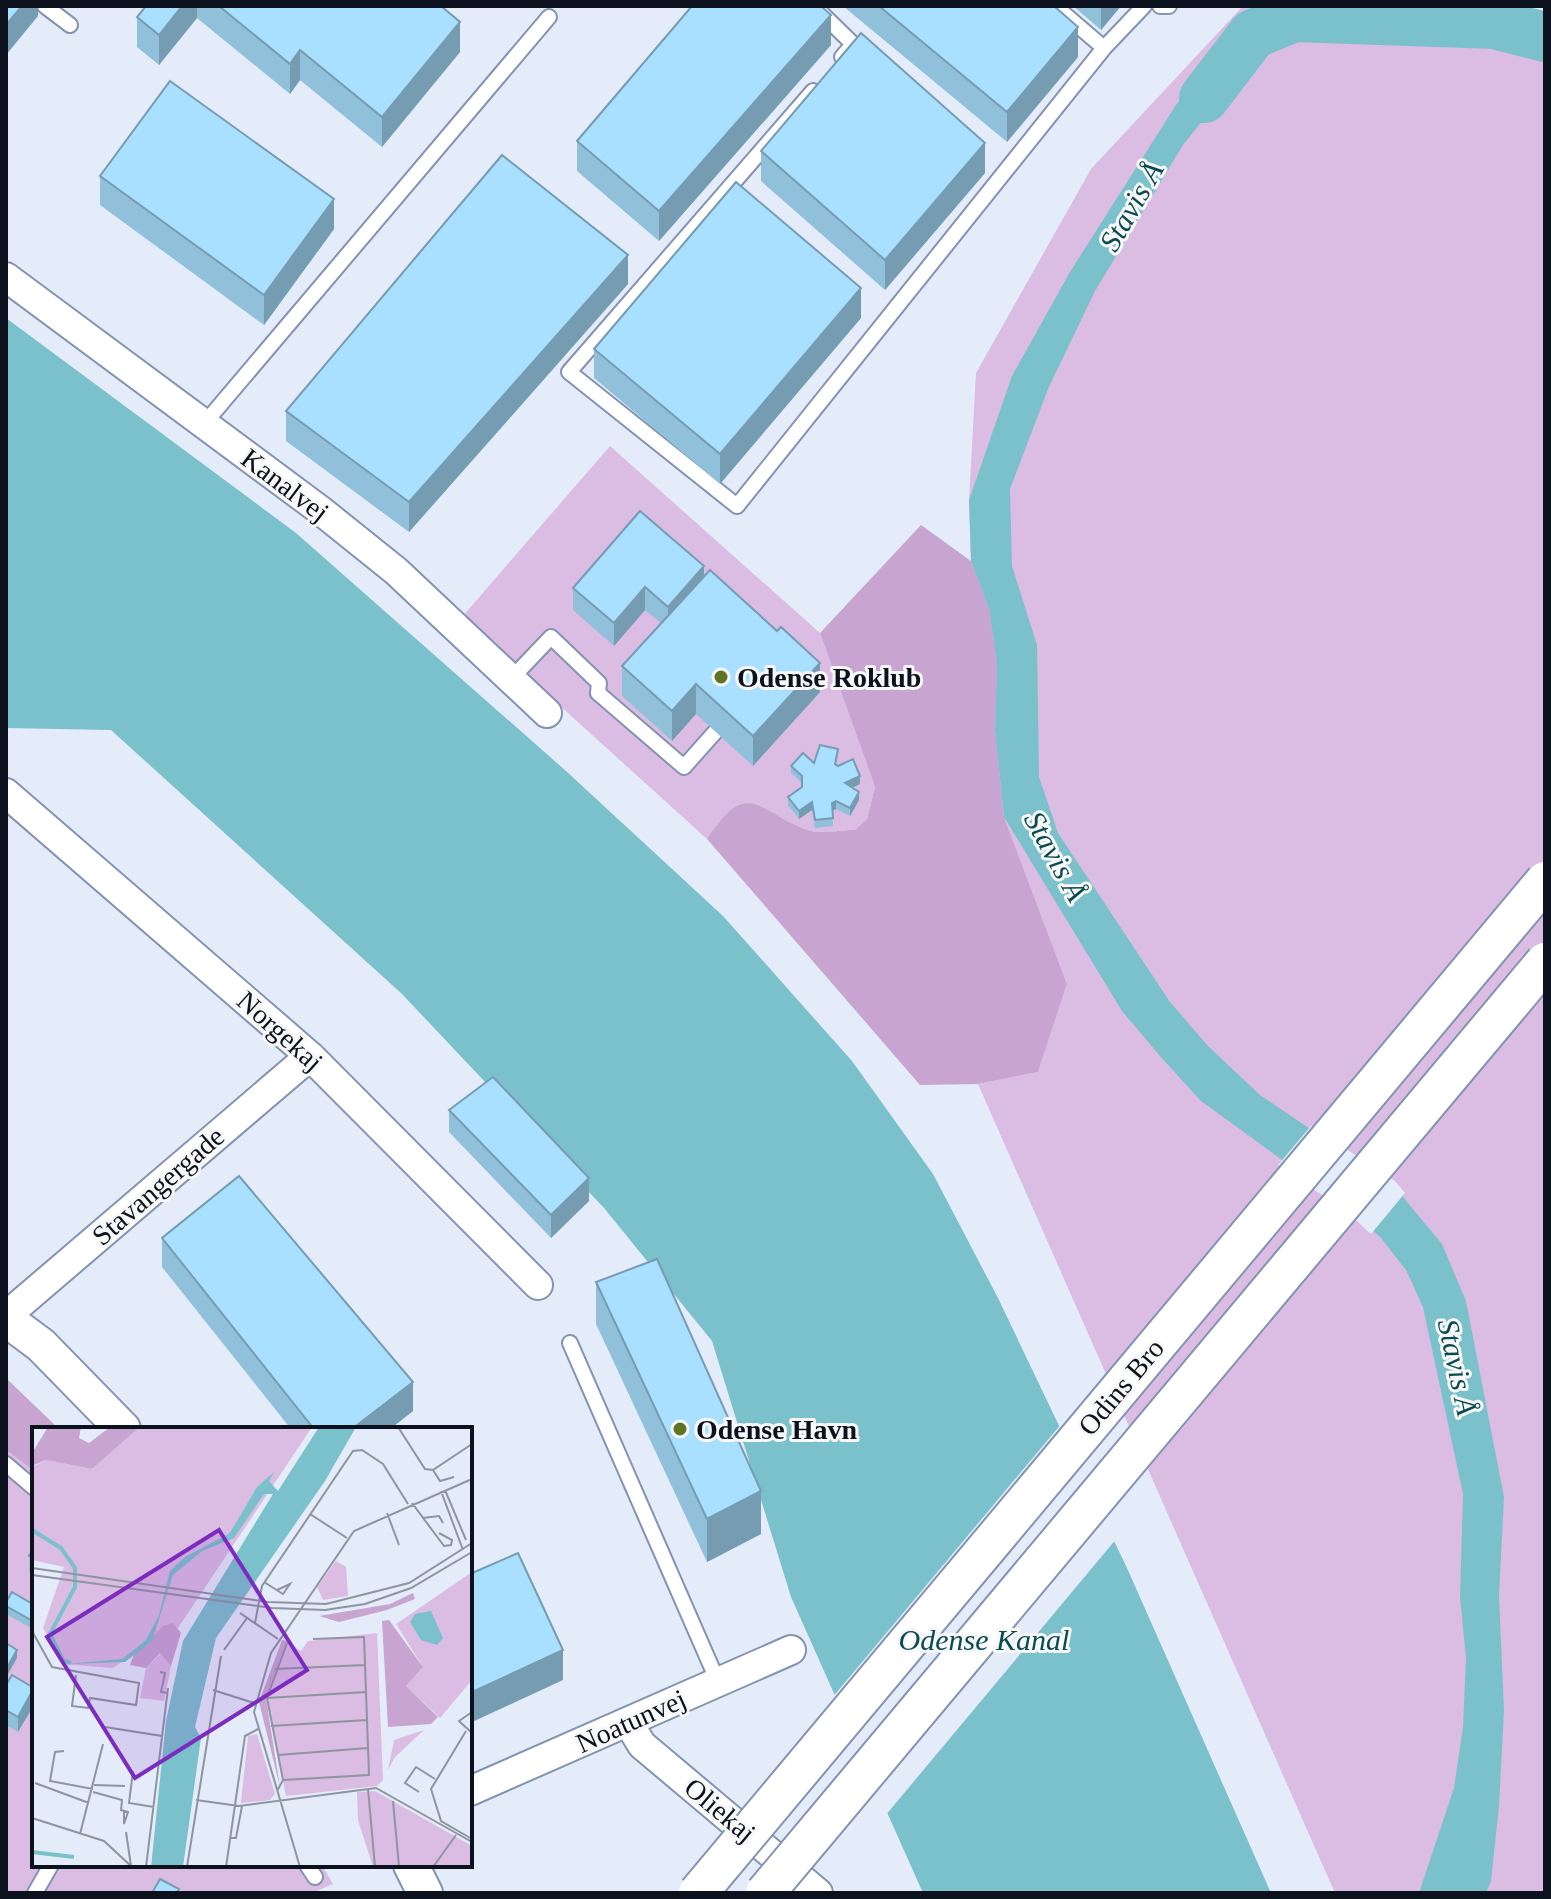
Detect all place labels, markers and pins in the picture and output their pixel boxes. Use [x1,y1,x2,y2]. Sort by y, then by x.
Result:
place label: Odense Roklub [737,662,921,693]
marker: Odense Roklub [712,668,730,686]
place label: Odense Havn [696,1414,857,1445]
marker: Odense Havn [671,1420,689,1438]

